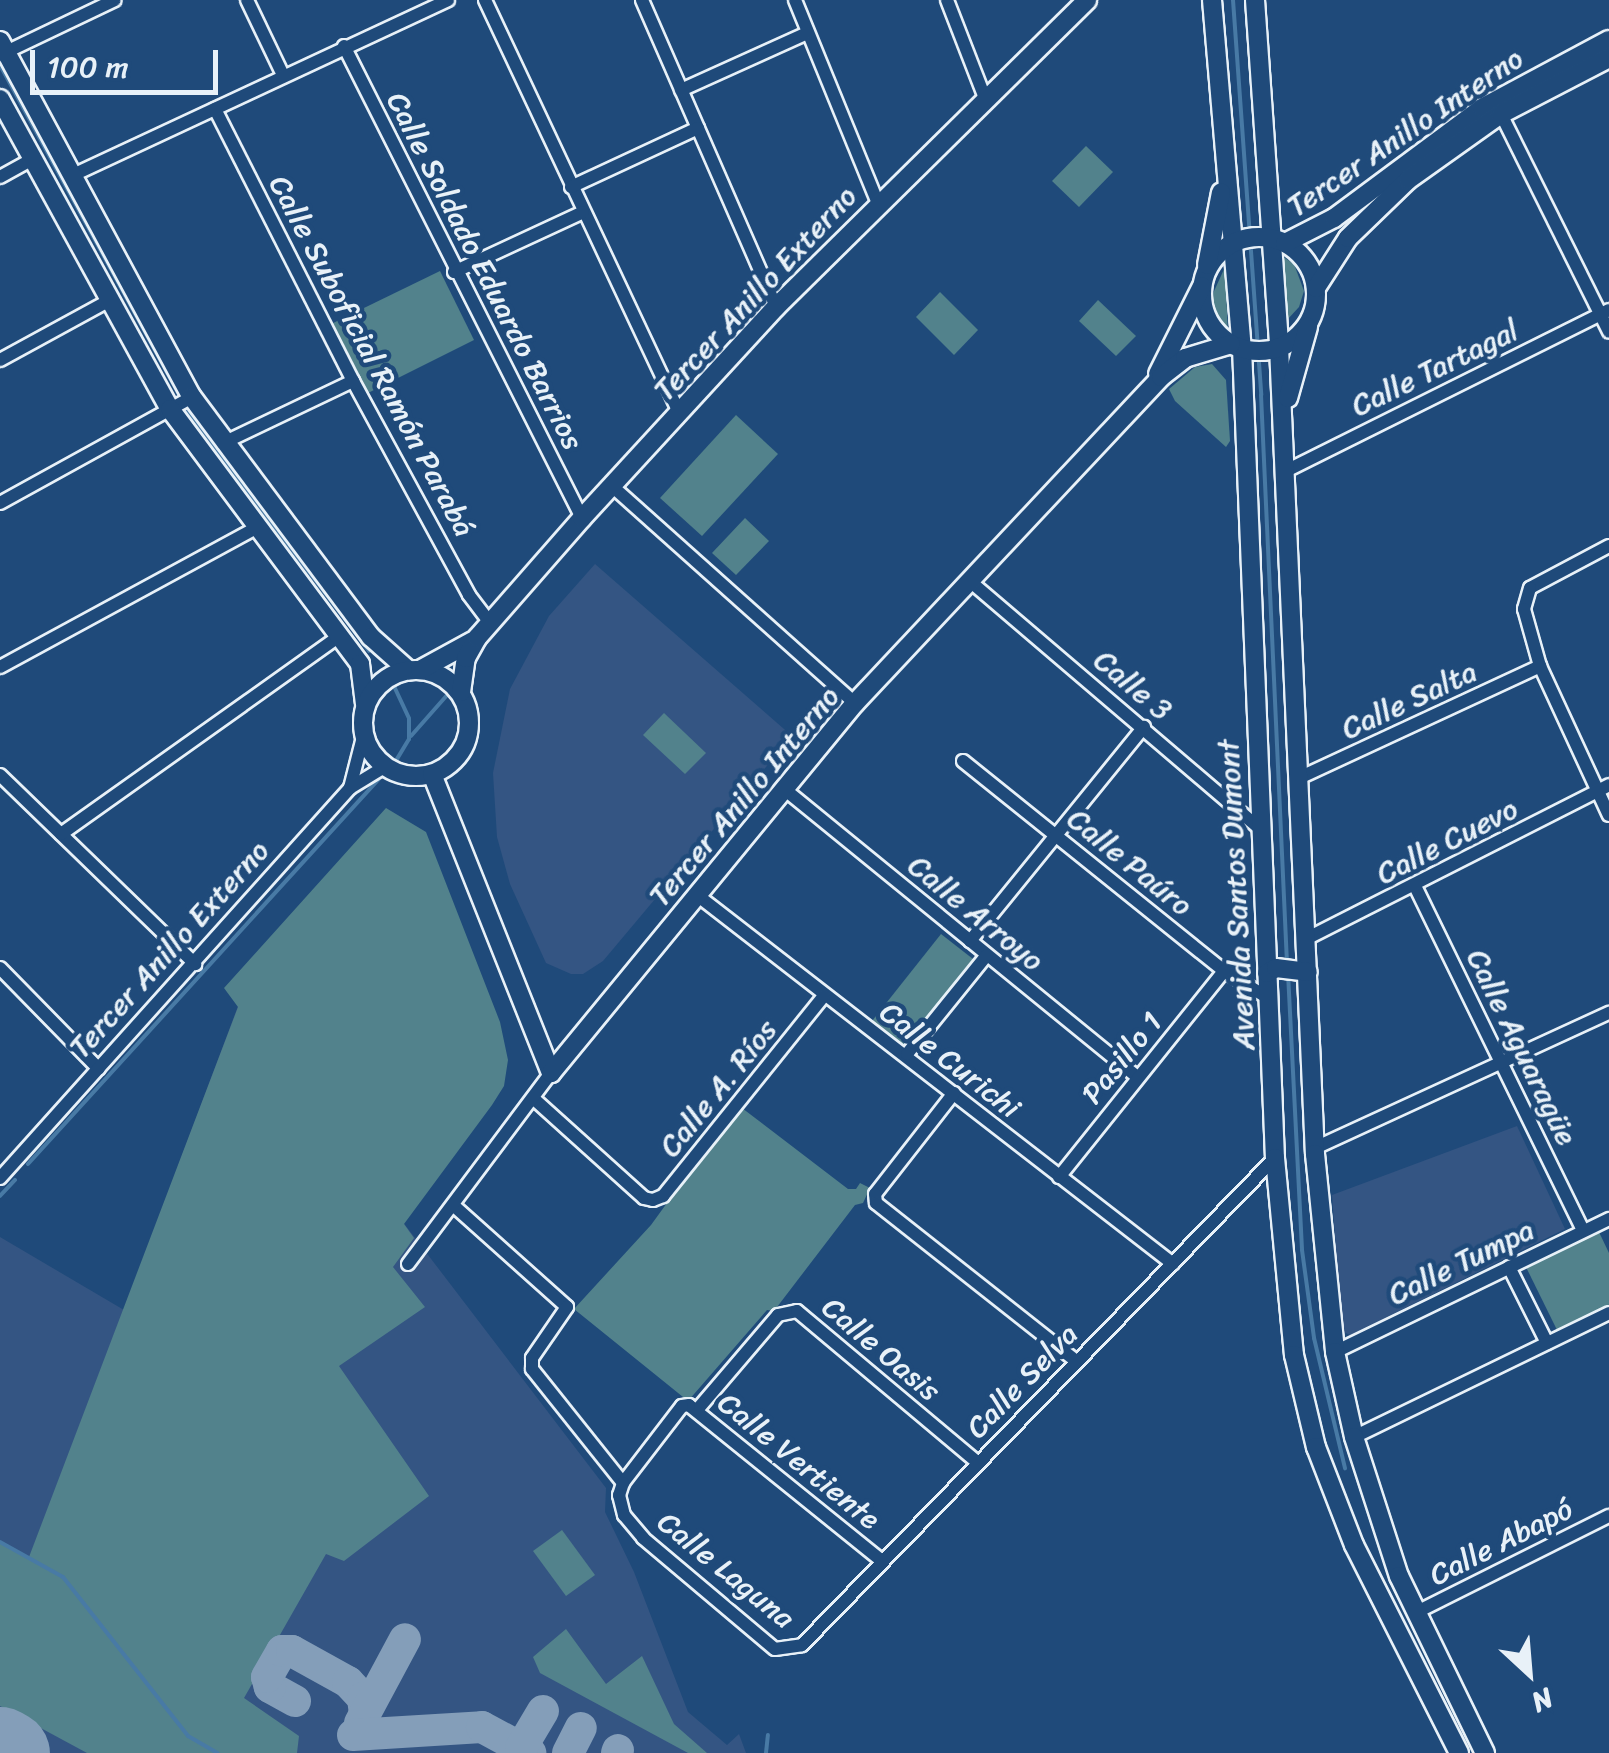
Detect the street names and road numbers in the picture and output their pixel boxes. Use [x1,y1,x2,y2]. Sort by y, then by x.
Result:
street label: Tercer Anillo Interno [1280,40,1530,224]
street label: Calle Soldado Eduardo Barrios [379,87,591,455]
street label: Calle Suboficial Ramón Parabá [261,169,483,543]
street label: Tercer Anillo Externo [646,178,864,408]
street label: Calle Tartagal [1345,312,1525,424]
street label: Calle 3 [1087,642,1179,728]
street label: Calle Salta [1336,653,1482,747]
street label: Tercer Anillo Interno [641,678,847,914]
street label: Avenida Santos Dumont [1210,739,1262,1051]
street label: Calle Cuevo [1371,790,1523,892]
street label: Calle Paúro [1060,801,1200,923]
street label: Tercer Anillo Externo [62,833,276,1065]
street label: Calle Arroyo [901,847,1051,979]
street label: Calle Aguaragüe [1459,943,1585,1151]
street label: Calle Curichi [873,994,1027,1126]
street label: Pasillo 1 [1074,1005,1170,1111]
street label: Calle A. Ríos [652,1012,784,1164]
street label: Calle Tumpa [1382,1211,1540,1313]
street label: Calle Oasis [814,1289,948,1409]
street label: Calle Selva [958,1316,1086,1446]
street label: Calle Vertiente [711,1385,887,1537]
street label: Calle Abapó [1423,1490,1579,1594]
street label: Calle Laguna [650,1504,802,1636]

